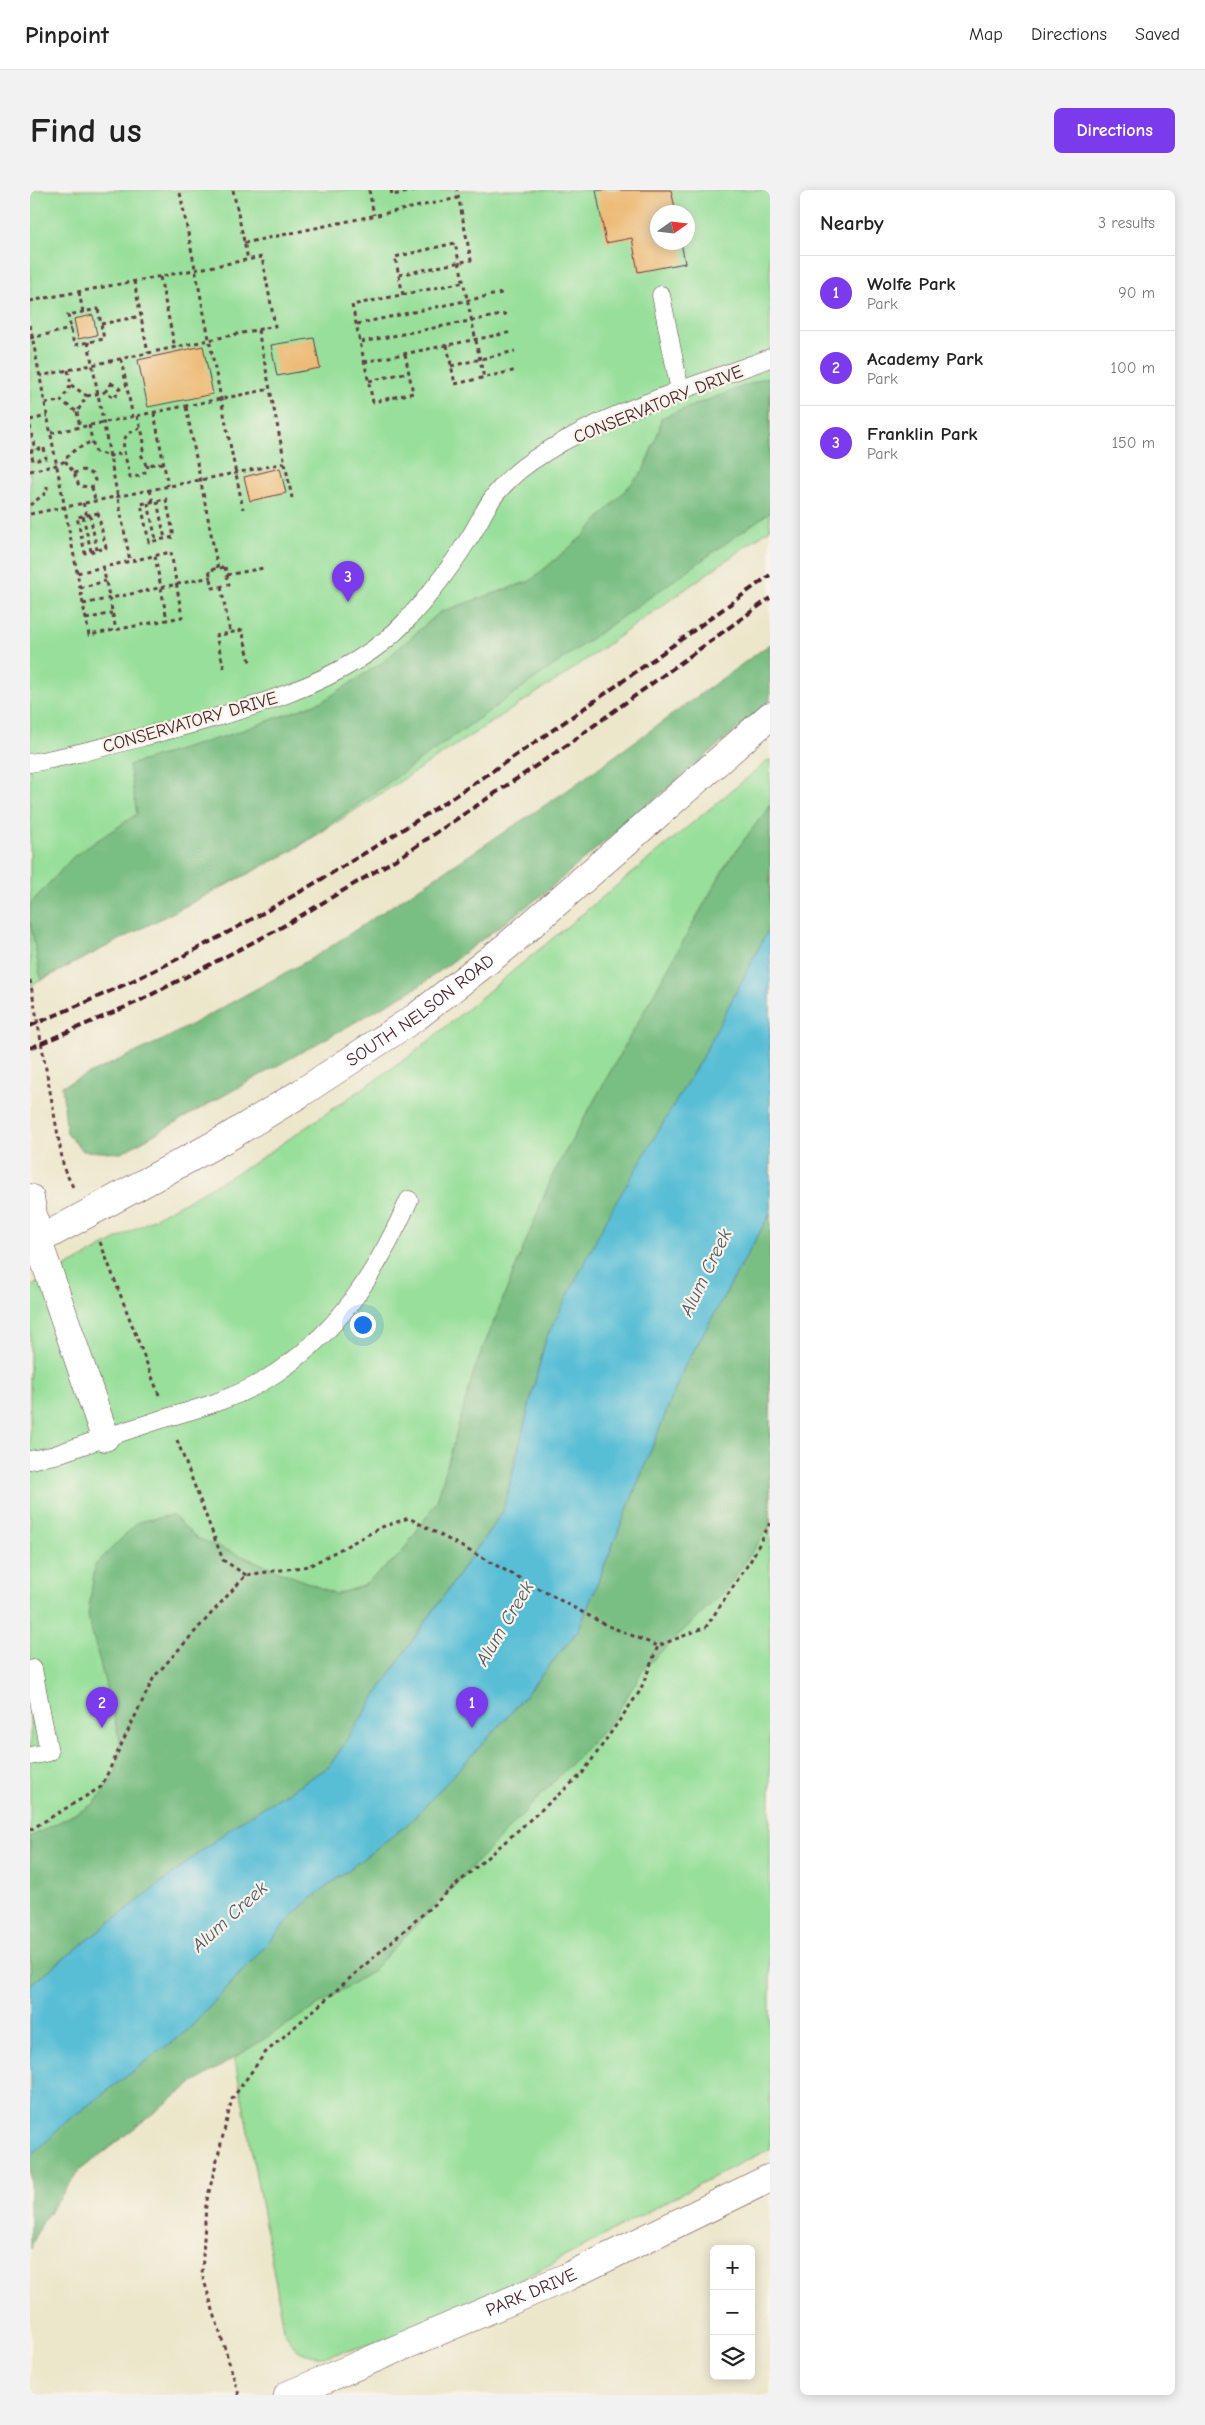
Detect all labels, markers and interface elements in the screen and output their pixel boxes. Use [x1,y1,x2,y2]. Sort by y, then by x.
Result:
text: Pinpoint [25,21,109,49]
text: Map [969,24,1003,45]
text: Directions [1031,24,1107,45]
text: Saved [1135,24,1180,45]
button: Directions [1054,108,1175,153]
text: Find us [30,110,142,151]
north arrow [650,205,695,250]
text: Nearby [820,211,884,235]
text: 3 results [1098,214,1155,232]
text: Wolfe Park [867,273,956,295]
text: 1 [833,284,839,302]
text: 90 m [1118,284,1155,302]
text: Park [867,295,898,313]
text: Academy Park [867,348,983,370]
text: 2 [832,359,840,377]
text: 100 m [1111,359,1155,377]
street label: CONSERVATORY DRIVE [571,361,746,448]
text: Park [867,370,898,388]
text: Franklin Park [867,423,978,445]
text: 3 [832,434,840,452]
text: 150 m [1112,434,1155,452]
text: Park [867,445,898,463]
pin: 3 [332,561,364,602]
street label: CONSERVATORY DRIVE [100,687,280,757]
street label: SOUTH NELSON ROAD [343,950,499,1071]
water label: Alum Creek [675,1225,737,1321]
your location [350,1312,376,1338]
water label: Alum Creek [471,1577,539,1670]
pin: 2 [86,1687,118,1728]
pin: 1 [456,1687,488,1728]
water label: Alum Creek [187,1877,273,1957]
map controls [710,2245,755,2380]
button: + [710,2245,755,2290]
street label: PARK DRIVE [483,2264,580,2321]
button: − [710,2290,755,2335]
button: layers [710,2335,755,2380]

